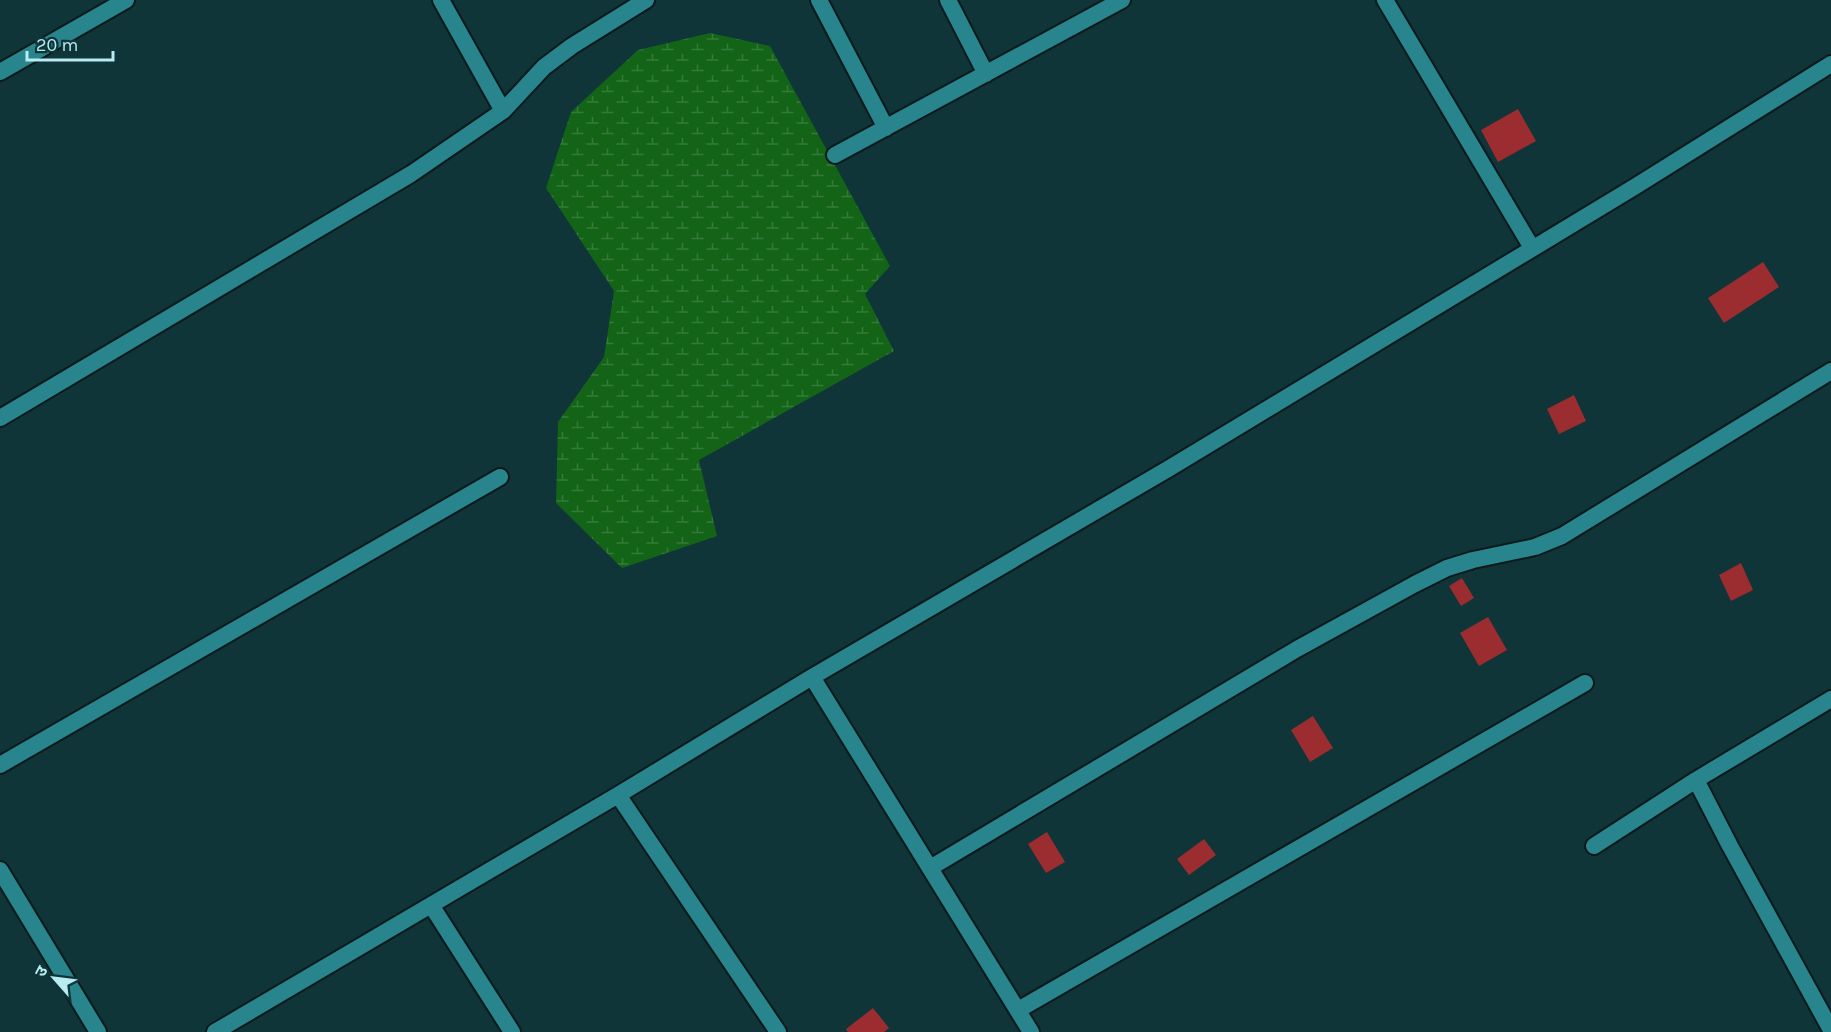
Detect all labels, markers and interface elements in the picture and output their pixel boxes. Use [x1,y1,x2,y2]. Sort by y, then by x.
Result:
scale bar [27,24,112,62]
text: 20 m [36,34,78,56]
north arrow [24,948,84,1008]
text: उ [31,962,52,980]

